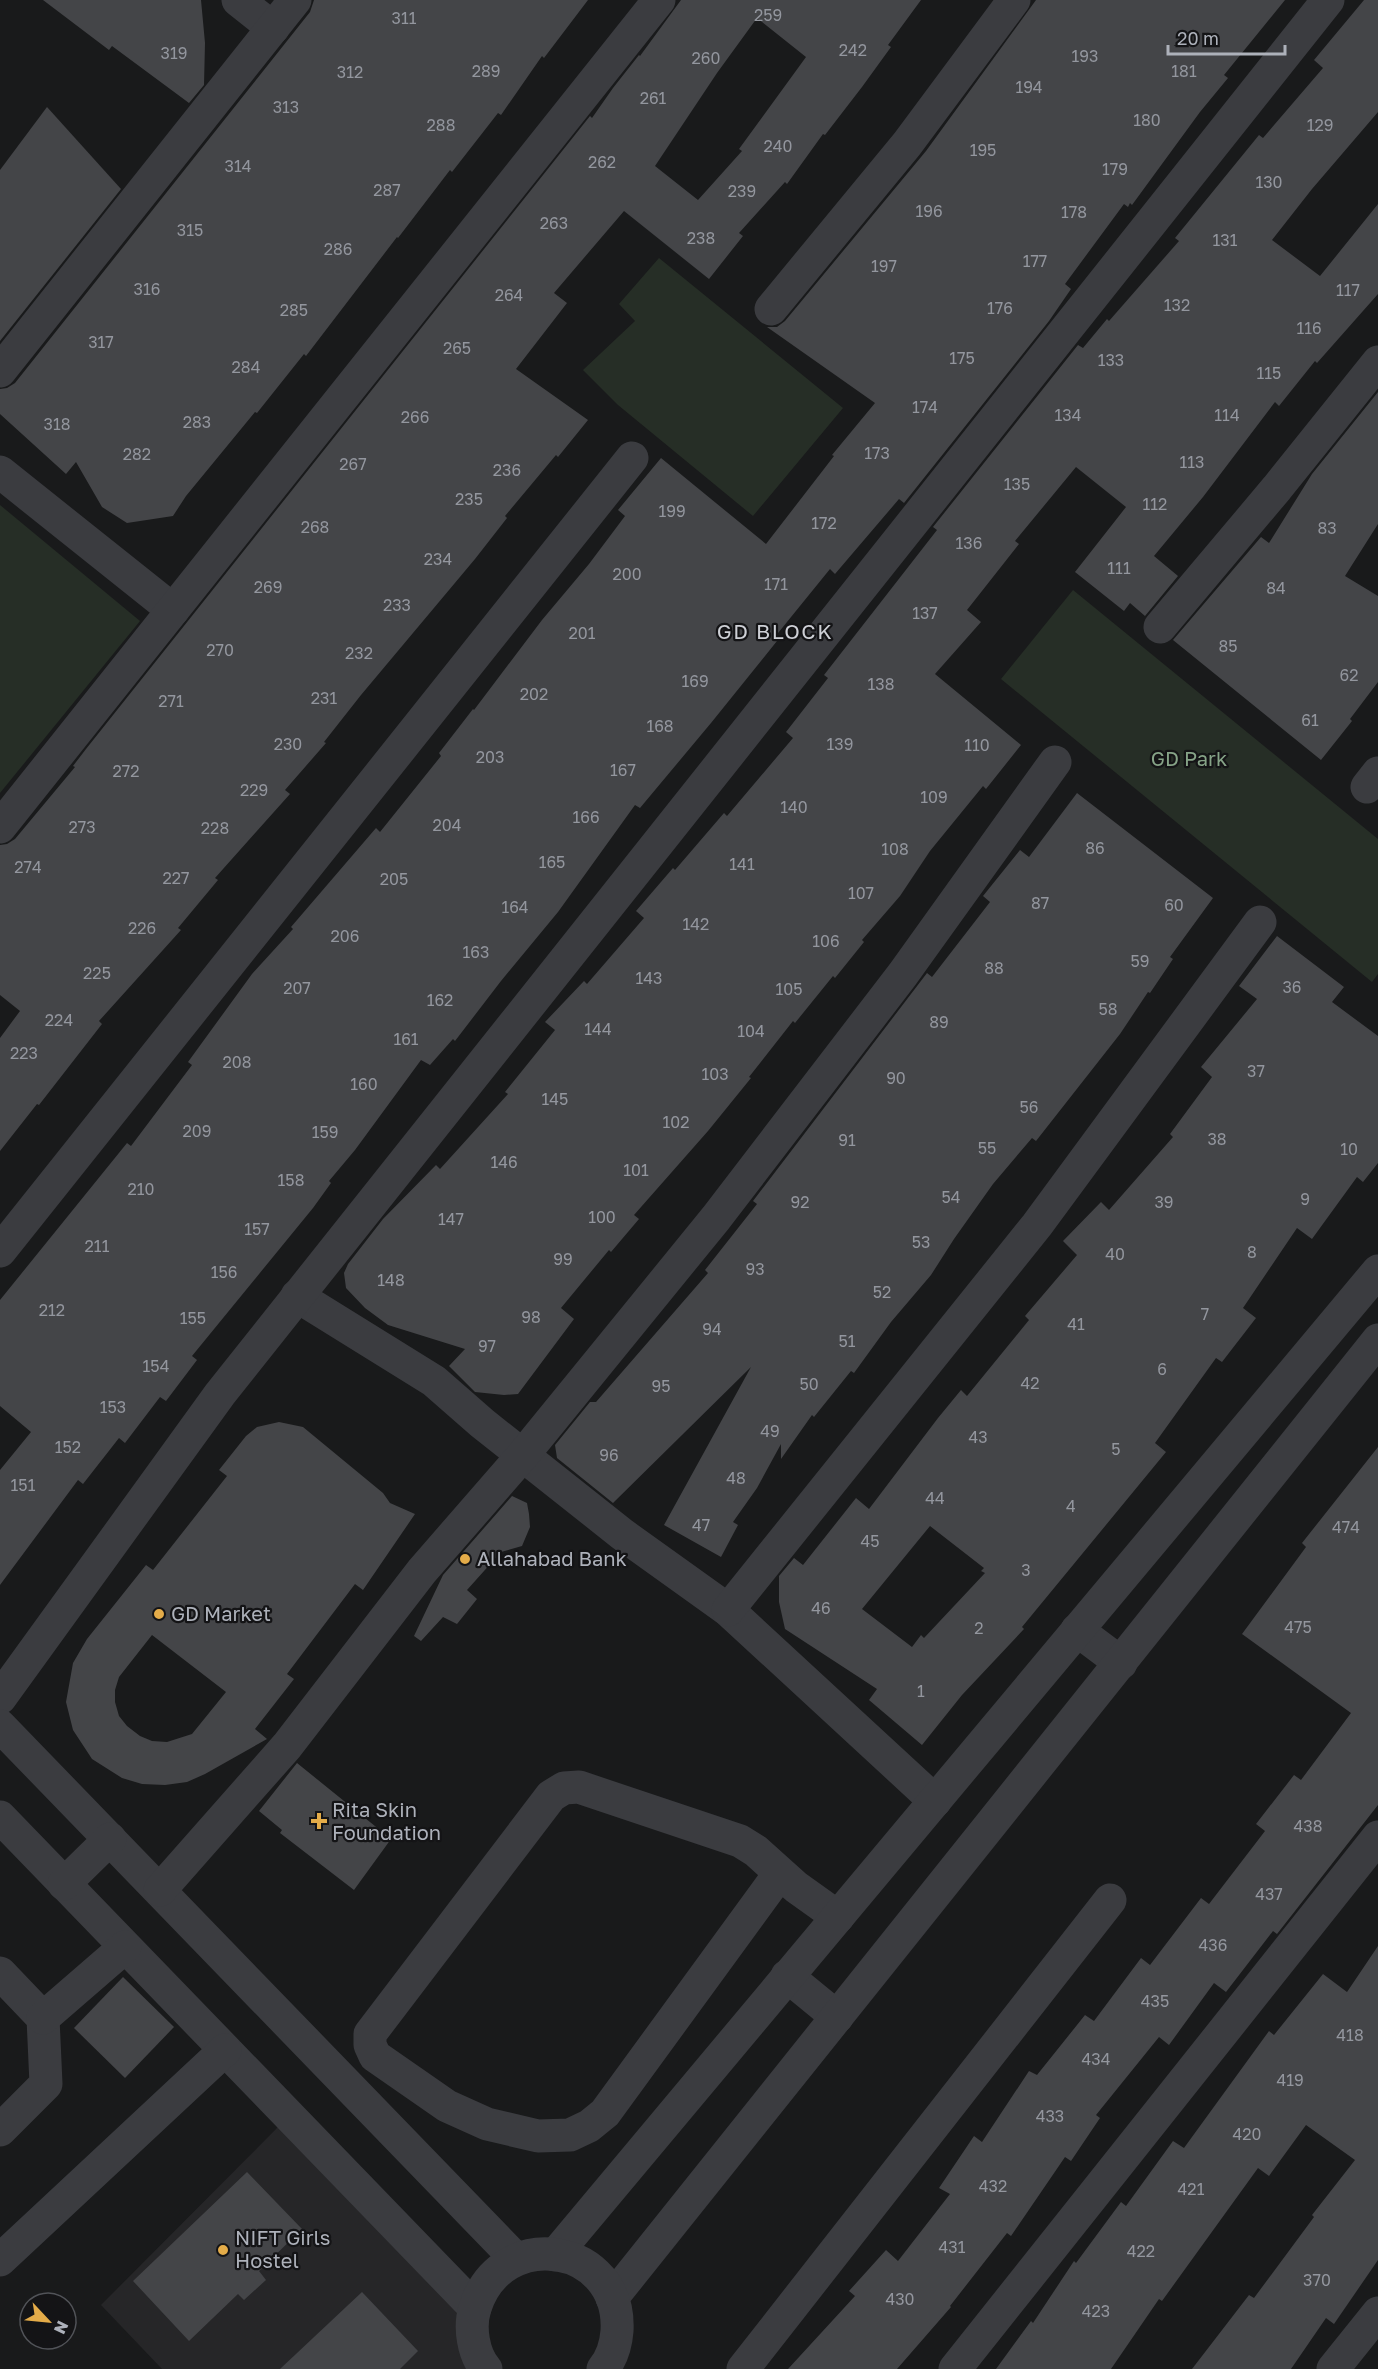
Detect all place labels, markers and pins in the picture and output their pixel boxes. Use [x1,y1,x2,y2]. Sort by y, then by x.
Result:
place label: Allahabad Bank [477,1546,627,1570]
marker: Allahabad Bank [458,1552,472,1566]
place label: GD Market [171,1601,271,1625]
marker: GD Market [152,1607,166,1621]
place label: Rita Skin Foundation [332,1797,441,1844]
marker: Rita Skin Foundation [310,1812,328,1830]
place label: NIFT Girls Hostel [235,2225,330,2272]
marker: NIFT Girls Hostel [216,2243,230,2257]

